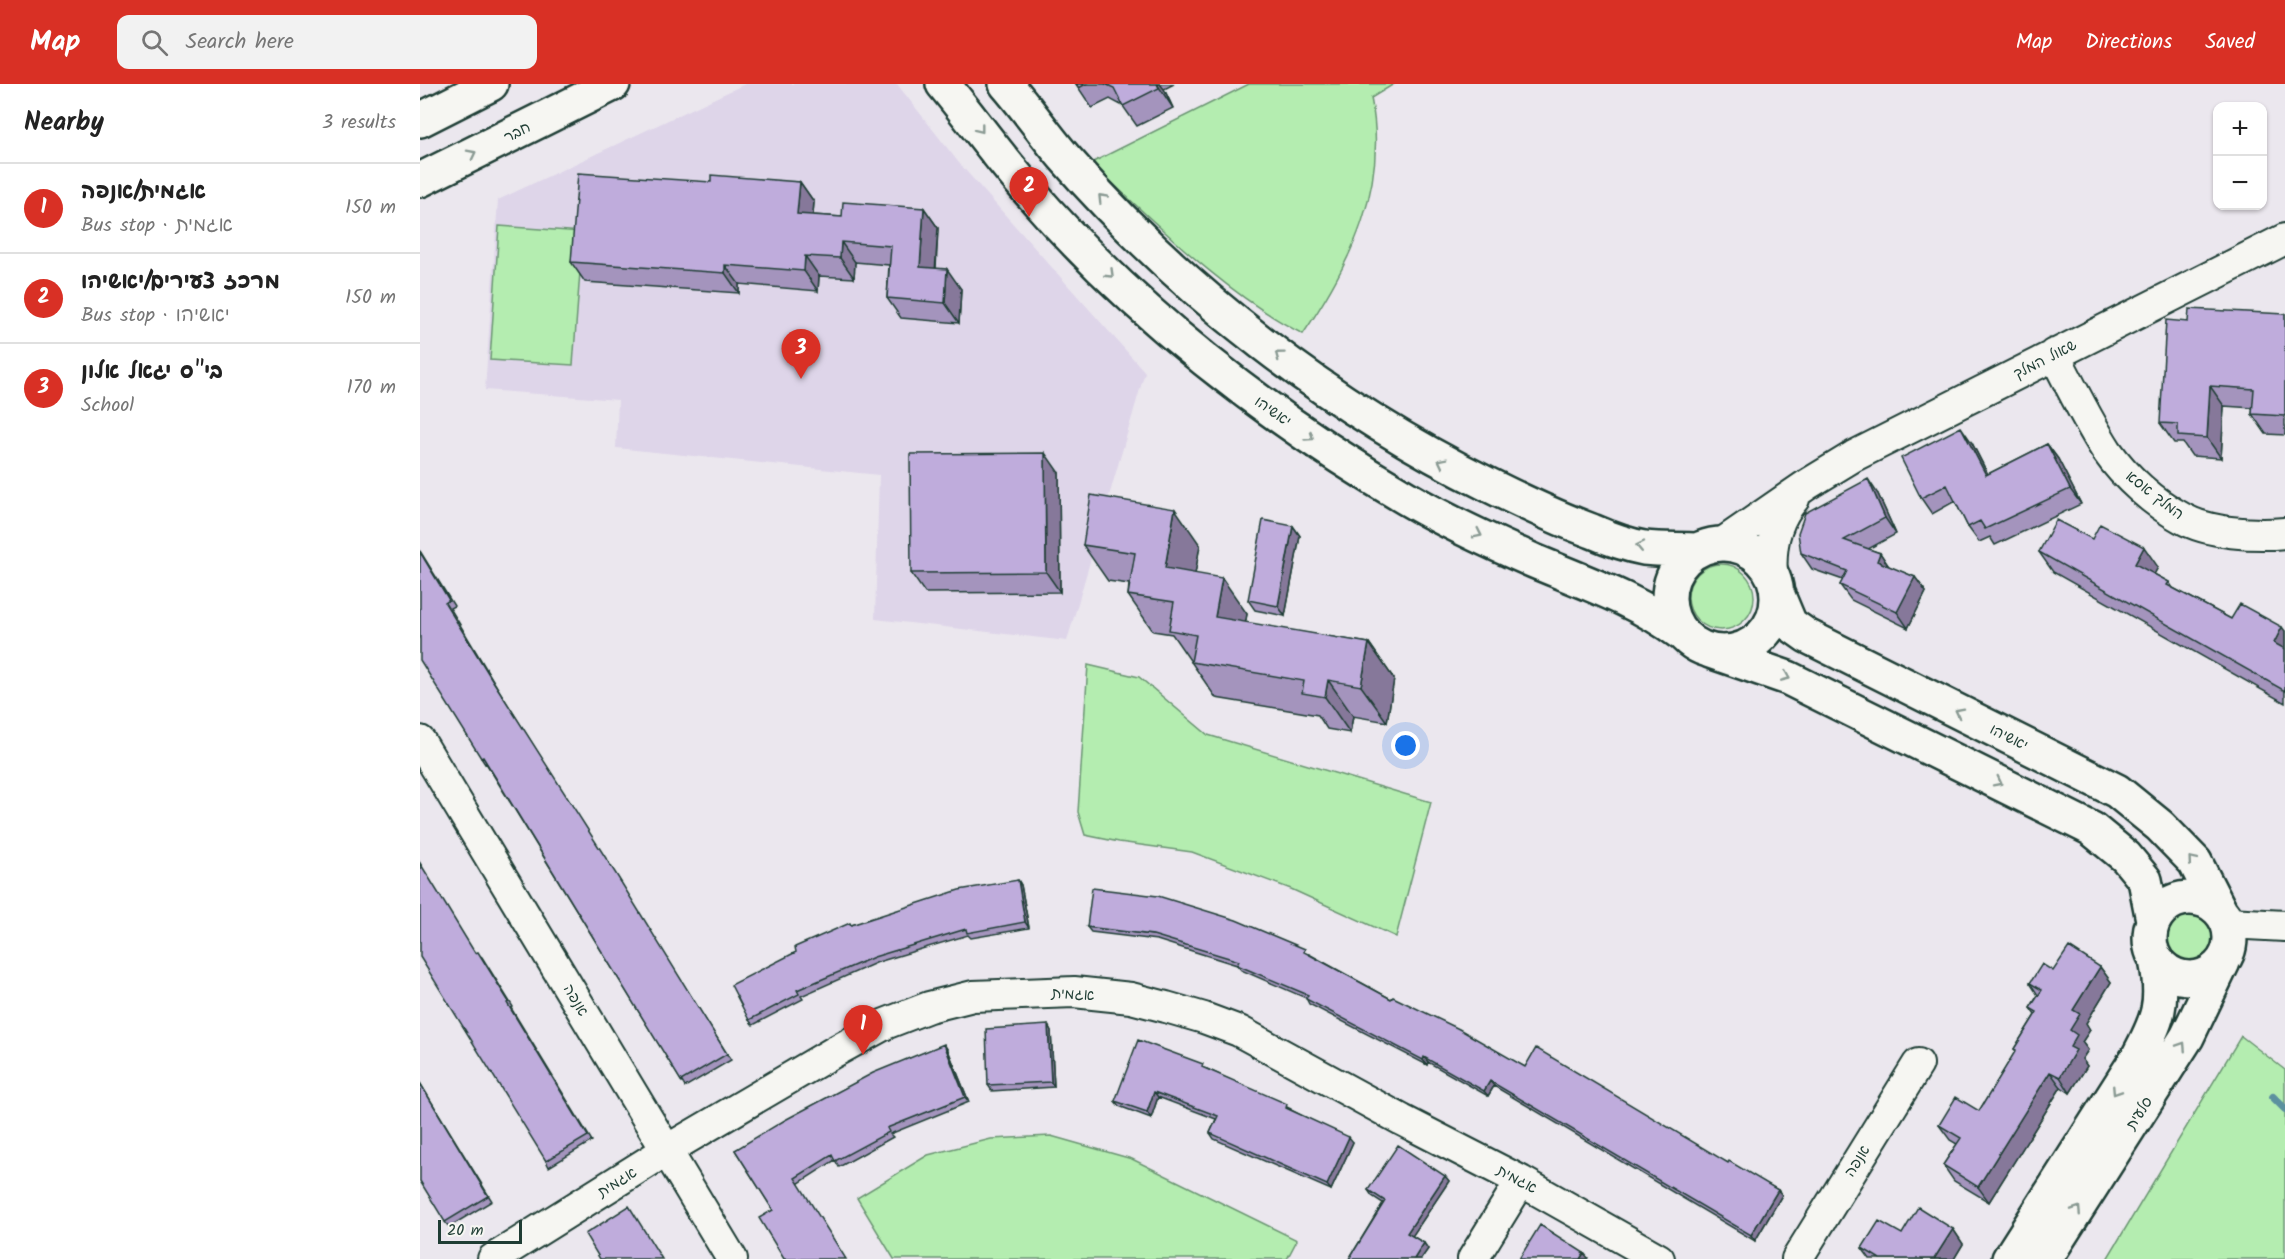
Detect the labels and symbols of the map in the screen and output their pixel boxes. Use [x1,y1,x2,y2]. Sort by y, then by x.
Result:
street label: חבר [500,116,535,150]
one-way arrow [973,122,984,133]
one-way arrow [466,150,477,162]
pin: 2 [1010,168,1048,217]
one-way arrow [1098,194,1109,204]
one-way arrow [1103,267,1114,278]
pin: 3 [782,330,820,379]
street label: שאול המלך [2009,334,2081,386]
one-way arrow [1274,352,1285,363]
street label: יאשיהו [1249,390,1296,433]
one-way arrow [1303,430,1314,441]
one-way arrow [1437,458,1448,469]
street label: המלך אסא [2120,465,2189,526]
one-way arrow [1472,527,1483,539]
one-way arrow [1635,540,1645,553]
one-way arrow [1779,670,1790,682]
one-way arrow [1954,708,1965,719]
street label: יאשיהו [1985,718,2032,758]
your location [1391,731,1420,760]
one-way arrow [1991,775,2002,787]
one-way arrow [2188,856,2199,867]
street label: אנפה [556,980,594,1022]
street label: אגמית [1050,982,1095,1008]
pin: 1 [844,1006,882,1055]
one-way arrow [2175,1042,2186,1053]
one-way arrow [2112,1085,2124,1095]
street label: סלעית [2119,1092,2160,1136]
street label: אנפה [1839,1141,1877,1182]
street label: אגמית [1491,1159,1541,1201]
street label: אגמית [592,1161,642,1205]
one-way arrow [2069,1206,2081,1216]
scale bar [438,1217,522,1244]

